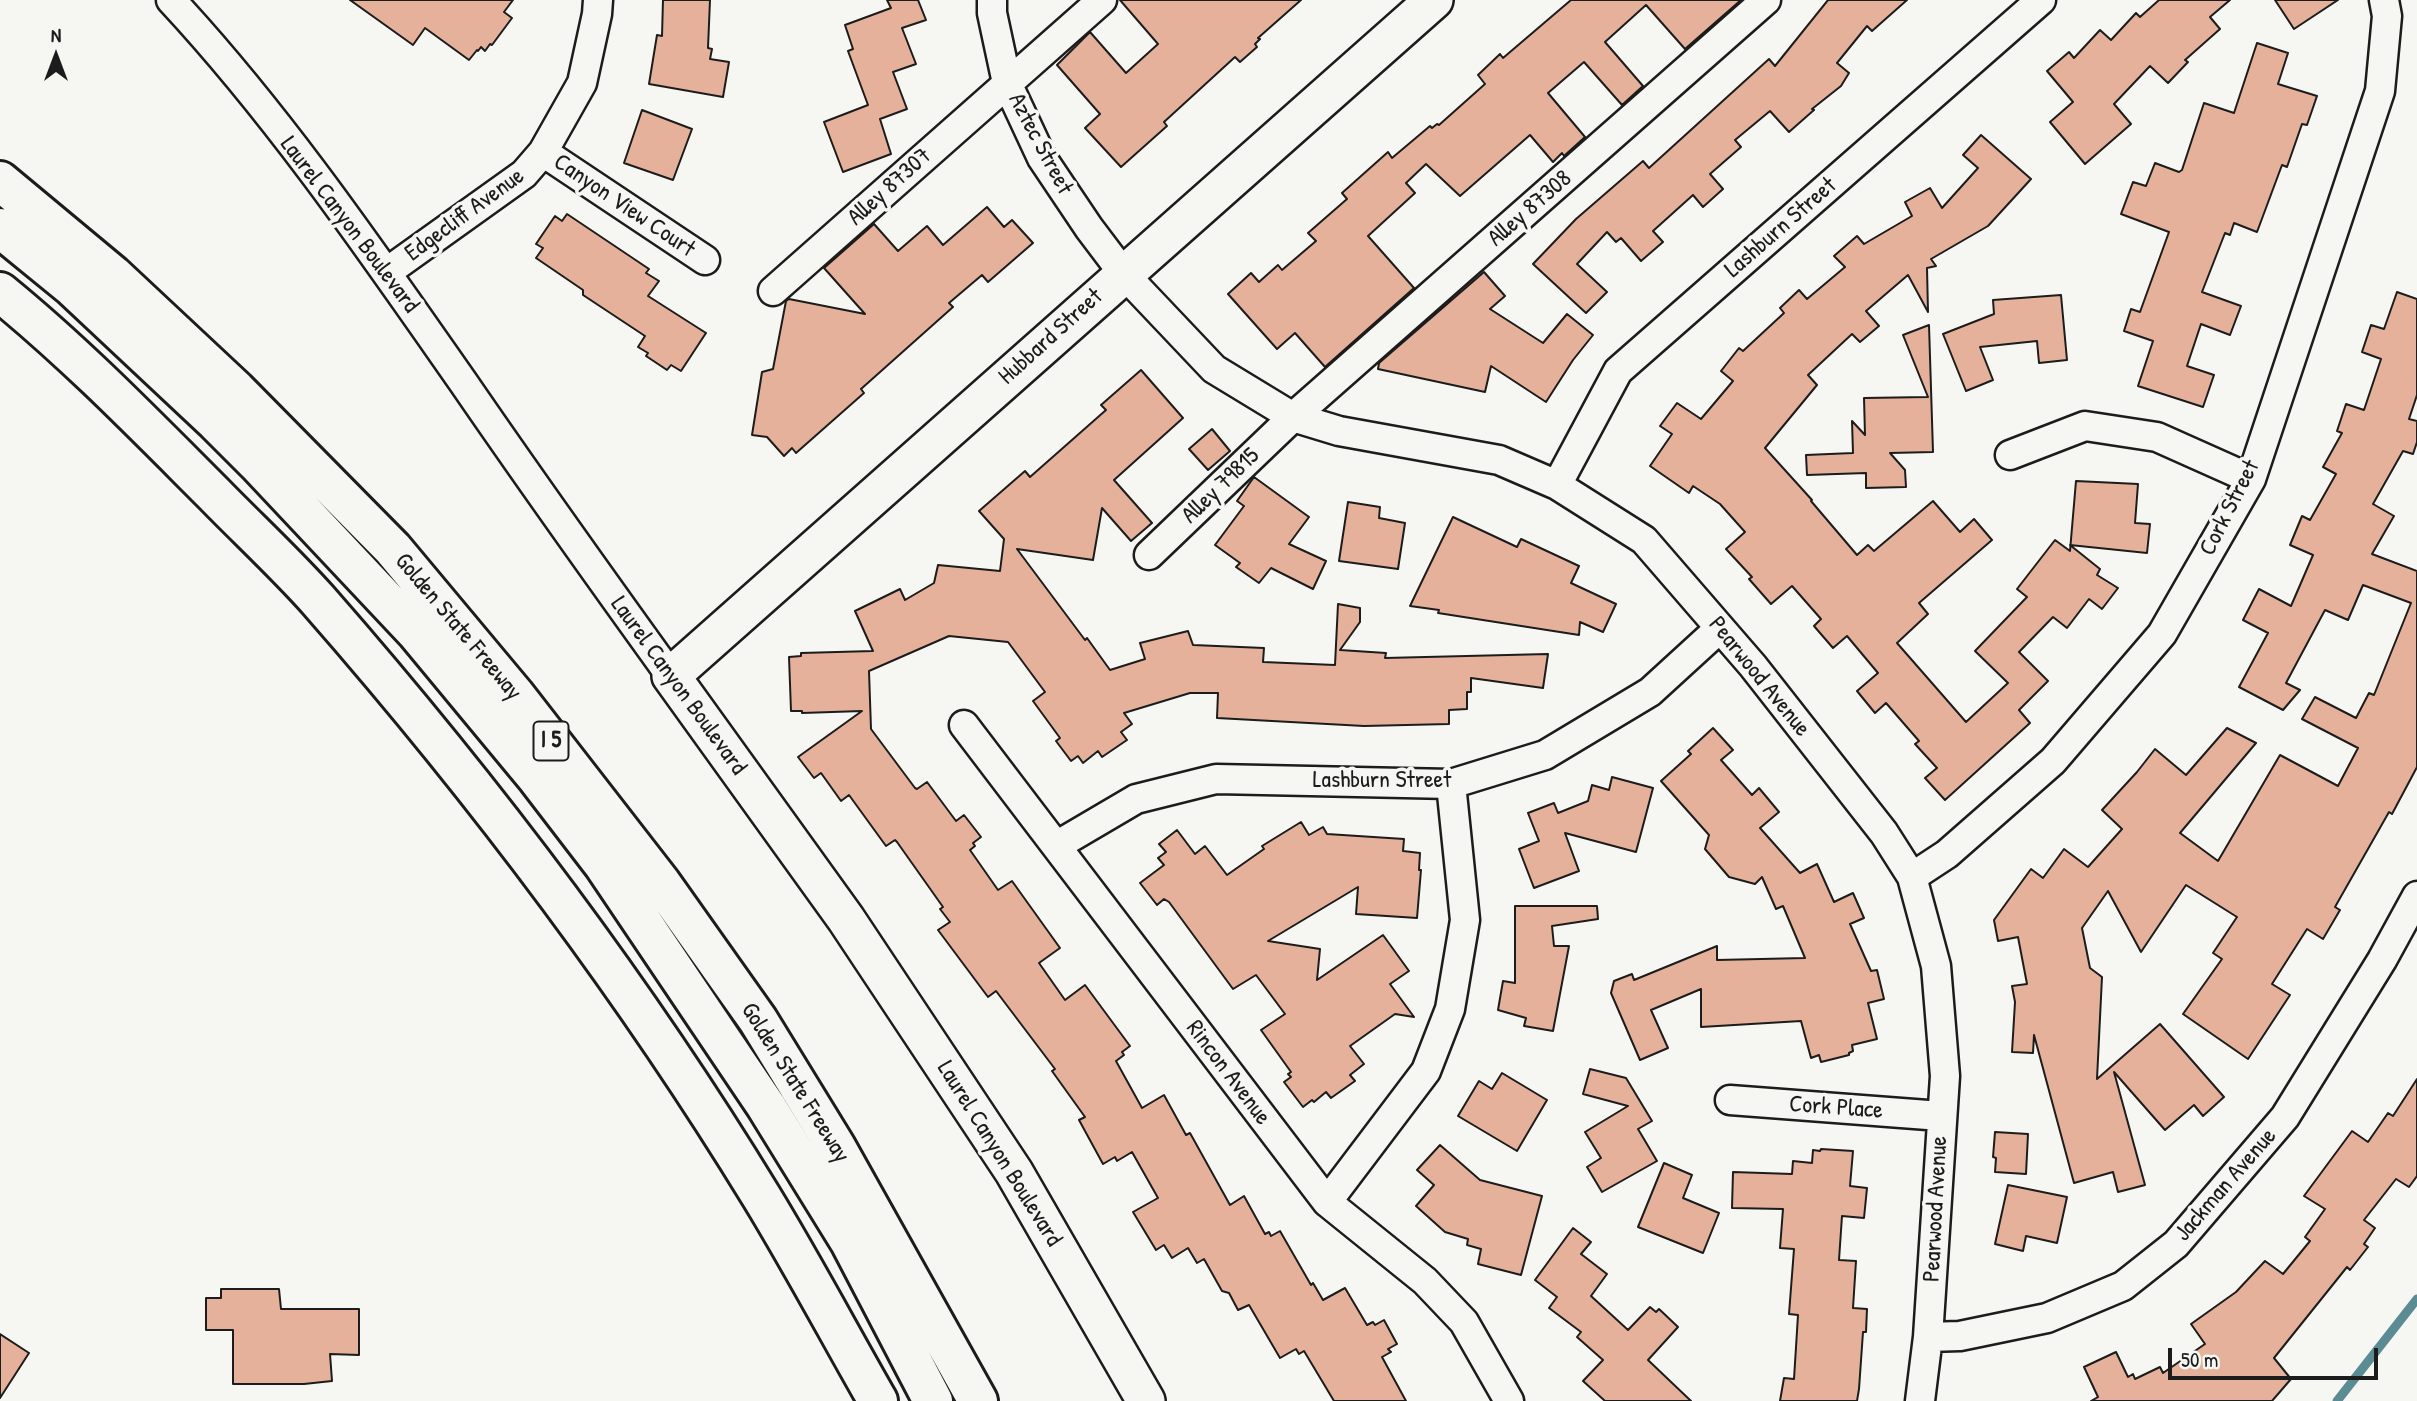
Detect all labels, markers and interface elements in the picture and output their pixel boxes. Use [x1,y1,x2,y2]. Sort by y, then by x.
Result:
north arrow [21,21,91,91]
text: N [51,22,61,48]
street label: Aztec Street [1001,88,1079,200]
street label: Laurel Canyon Boulevard [273,131,425,319]
street label: Alley 87307 [842,142,938,232]
street label: Canyon View Court [548,148,700,264]
street label: Edgecliff Avenue [400,162,530,268]
street label: Alley 87308 [1482,165,1578,253]
street label: Lashburn Street [1719,172,1843,284]
street label: Hubbard Street [993,283,1109,391]
street label: Alley 79815 [1176,442,1266,530]
street label: Cork Street [2194,455,2266,561]
street label: Golden State Freeway [388,548,528,706]
street label: Laurel Canyon Boulevard [604,591,752,781]
street label: Pearwood Avenue [1702,611,1816,743]
road number: I 5 [534,722,568,761]
street label: Lashburn Street [1313,767,1451,795]
street label: Golden State Freeway [734,998,856,1168]
street label: Rincon Avenue [1179,1015,1277,1131]
street label: Laurel Canyon Boulevard [930,1056,1068,1252]
street label: Cork Place [1788,1090,1884,1126]
street label: Jackman Avenue [2169,1123,2283,1247]
street label: Pearwood Avenue [1918,1135,1954,1283]
scale bar [2172,1334,2382,1378]
text: 50 m [2181,1345,2218,1374]

